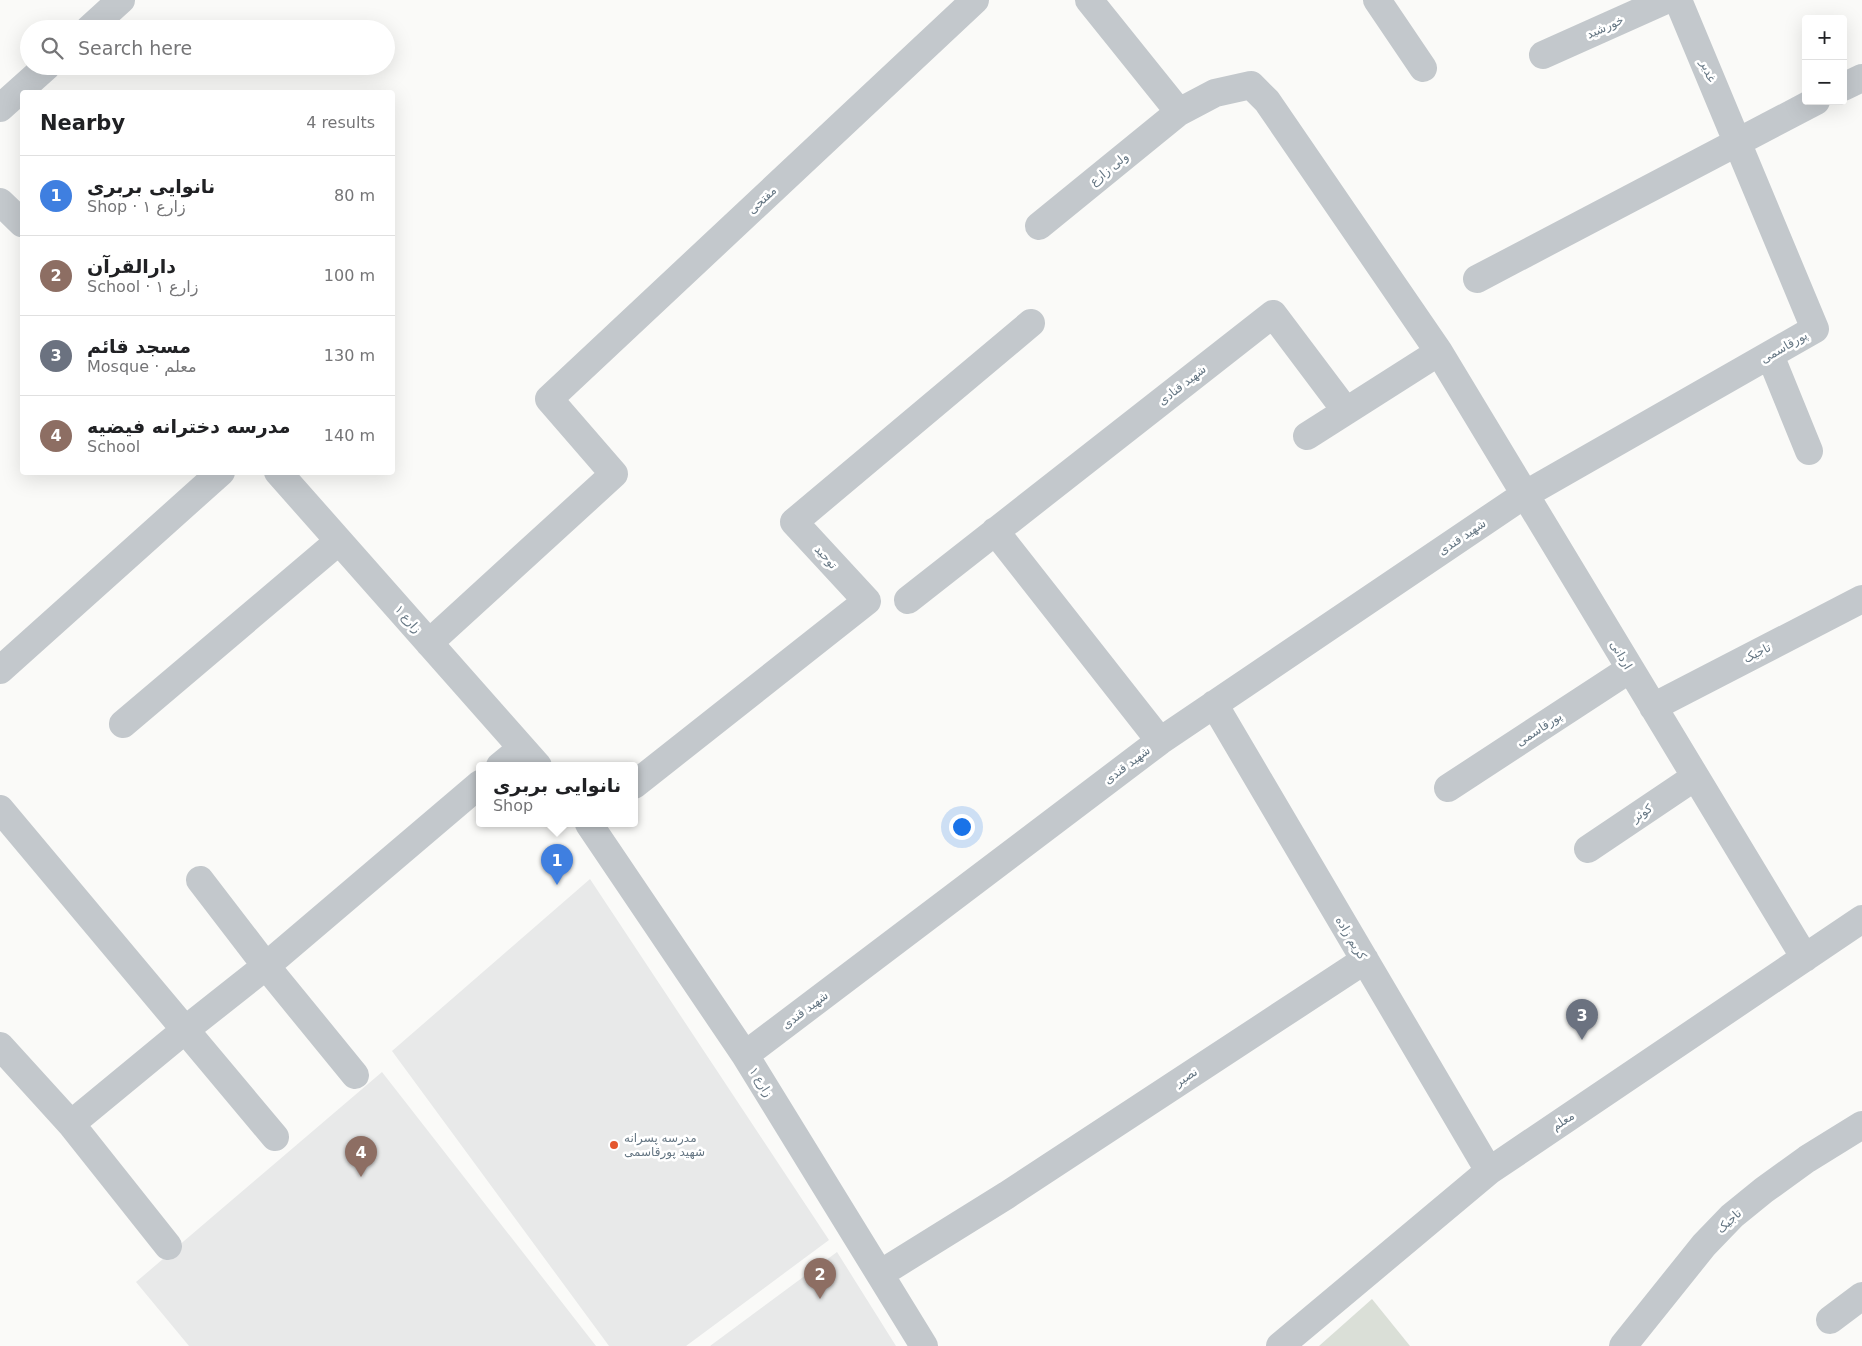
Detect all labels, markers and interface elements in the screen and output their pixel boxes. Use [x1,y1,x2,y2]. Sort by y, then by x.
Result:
street label: خورشید [1584,13,1626,42]
map controls [1802,15,1847,105]
button: + [1802,15,1847,60]
search box [20,20,395,75]
icon: search [38,34,66,62]
text: Search here [78,37,192,59]
street label: غدیر [1696,57,1719,85]
button: − [1802,60,1847,105]
text: Nearby [40,111,125,135]
text: 4 results [306,113,375,132]
street label: ولی زارع [1087,149,1132,189]
text: نانوایی بربری [87,175,215,197]
street label: مفتحی [745,183,779,217]
text: 1 [50,186,62,205]
text: 80 m [334,186,375,205]
text: Shop · زارع ۱ [87,197,186,216]
text: دارالقرآن [87,255,176,277]
text: 2 [50,266,62,285]
text: 100 m [324,266,375,285]
text: School · زارع ۱ [87,277,199,296]
street label: پورقاسمی [1758,328,1810,367]
text: مسجد قائم [87,335,191,357]
text: 3 [50,346,62,365]
text: 130 m [324,346,375,365]
text: Mosque · معلم [87,357,197,376]
street label: شهید قنادی [1155,362,1209,408]
text: مدرسه دخترانه فیضیه [87,415,291,437]
text: 4 [50,426,62,445]
text: 140 m [324,426,375,445]
text: School [87,437,140,456]
street label: شهید قندی [1436,516,1488,558]
street label: توحید [811,542,840,572]
street label: زارع ۱ [391,602,424,637]
street label: اردانی [1606,638,1635,672]
street label: تاجیک [1741,640,1773,666]
street label: پورقاسمی [1513,709,1565,750]
street label: شهید قندی [1101,743,1153,787]
popup [476,762,638,827]
text: نانوایی بربری [493,774,621,796]
text: Shop [493,796,533,815]
street label: کوثر [1628,801,1656,826]
your location [949,814,975,840]
pin: 1 [541,844,573,885]
street label: کریم زاده [1332,914,1370,963]
street label: شهید قندی [779,988,831,1032]
pin: 3 [1566,999,1598,1040]
street label: زارع ۱ [746,1065,776,1100]
street label: نصیر [1171,1065,1200,1091]
street label: معلم [1549,1108,1577,1134]
place label: مدرسه پسرانه شهید پورقاسمی [624,1131,705,1160]
pin: 4 [345,1136,377,1177]
marker: مدرسه پسرانه شهید پورقاسمی [608,1139,620,1151]
street label: تاجیک [1714,1206,1744,1236]
pin: 2 [804,1258,836,1299]

